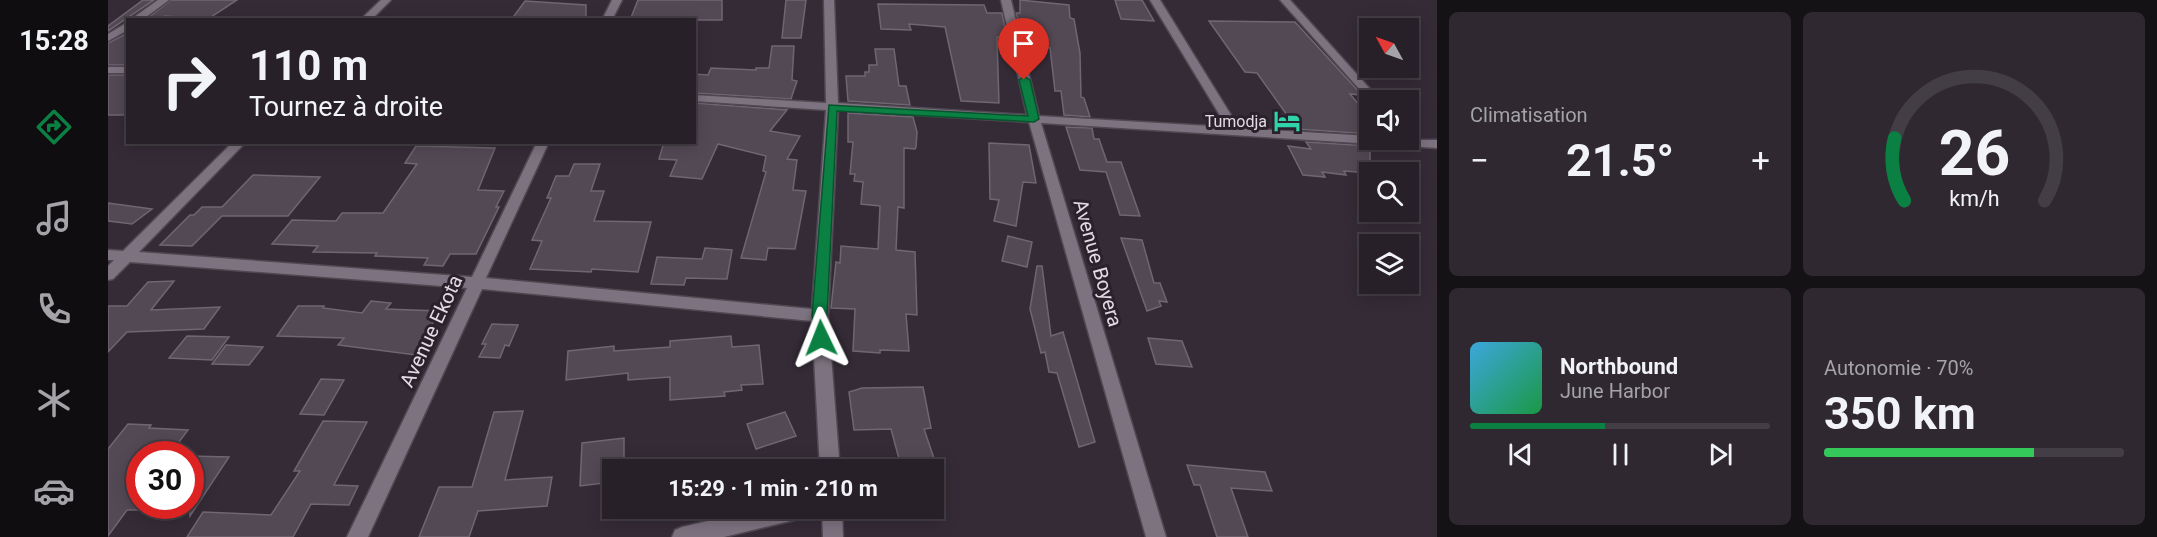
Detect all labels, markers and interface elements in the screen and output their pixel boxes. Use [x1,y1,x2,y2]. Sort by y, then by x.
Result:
pin [998,18,1049,80]
north arrow [1359,18,1419,78]
map controls [1359,18,1419,294]
text: 15:28 [19,25,89,57]
icon: arrive [1007,27,1040,60]
text: 110 m [249,41,368,90]
icon: right [150,42,228,120]
button: sound [1359,90,1419,150]
text: Tournez à droite [249,91,443,123]
text: Climatisation [1470,103,1588,127]
icon: directions [33,106,75,148]
hotel icon: Tumodja [1272,106,1302,136]
place label: Tumodja [1205,112,1267,131]
text: 26 [1938,117,2010,190]
text: 21.5° [1566,134,1674,187]
text: − [1470,141,1489,180]
text: + [1751,141,1770,180]
button: search [1359,162,1419,222]
text: km/h [1949,186,1999,211]
icon: music [33,197,75,239]
street label: Avenue Boyera [1068,197,1128,329]
button: layers [1359,234,1419,294]
street label: Avenue Ekota [395,271,467,391]
icon: phone [33,288,75,330]
position arrow [789,306,853,370]
text: Northbound [1560,354,1678,379]
text: Autonomie · 70% [1824,356,1973,380]
icon: climate [33,379,75,421]
text: June Harbor [1560,379,1670,403]
text: 350 km [1824,387,1976,440]
icon: previous [1504,438,1537,471]
icon: pause [1604,438,1637,471]
icon: next [1704,438,1737,471]
speed limit sign: 30 [126,441,204,519]
icon: car [33,470,75,512]
text: 15:29 · 1 min · 210 m [668,476,878,501]

